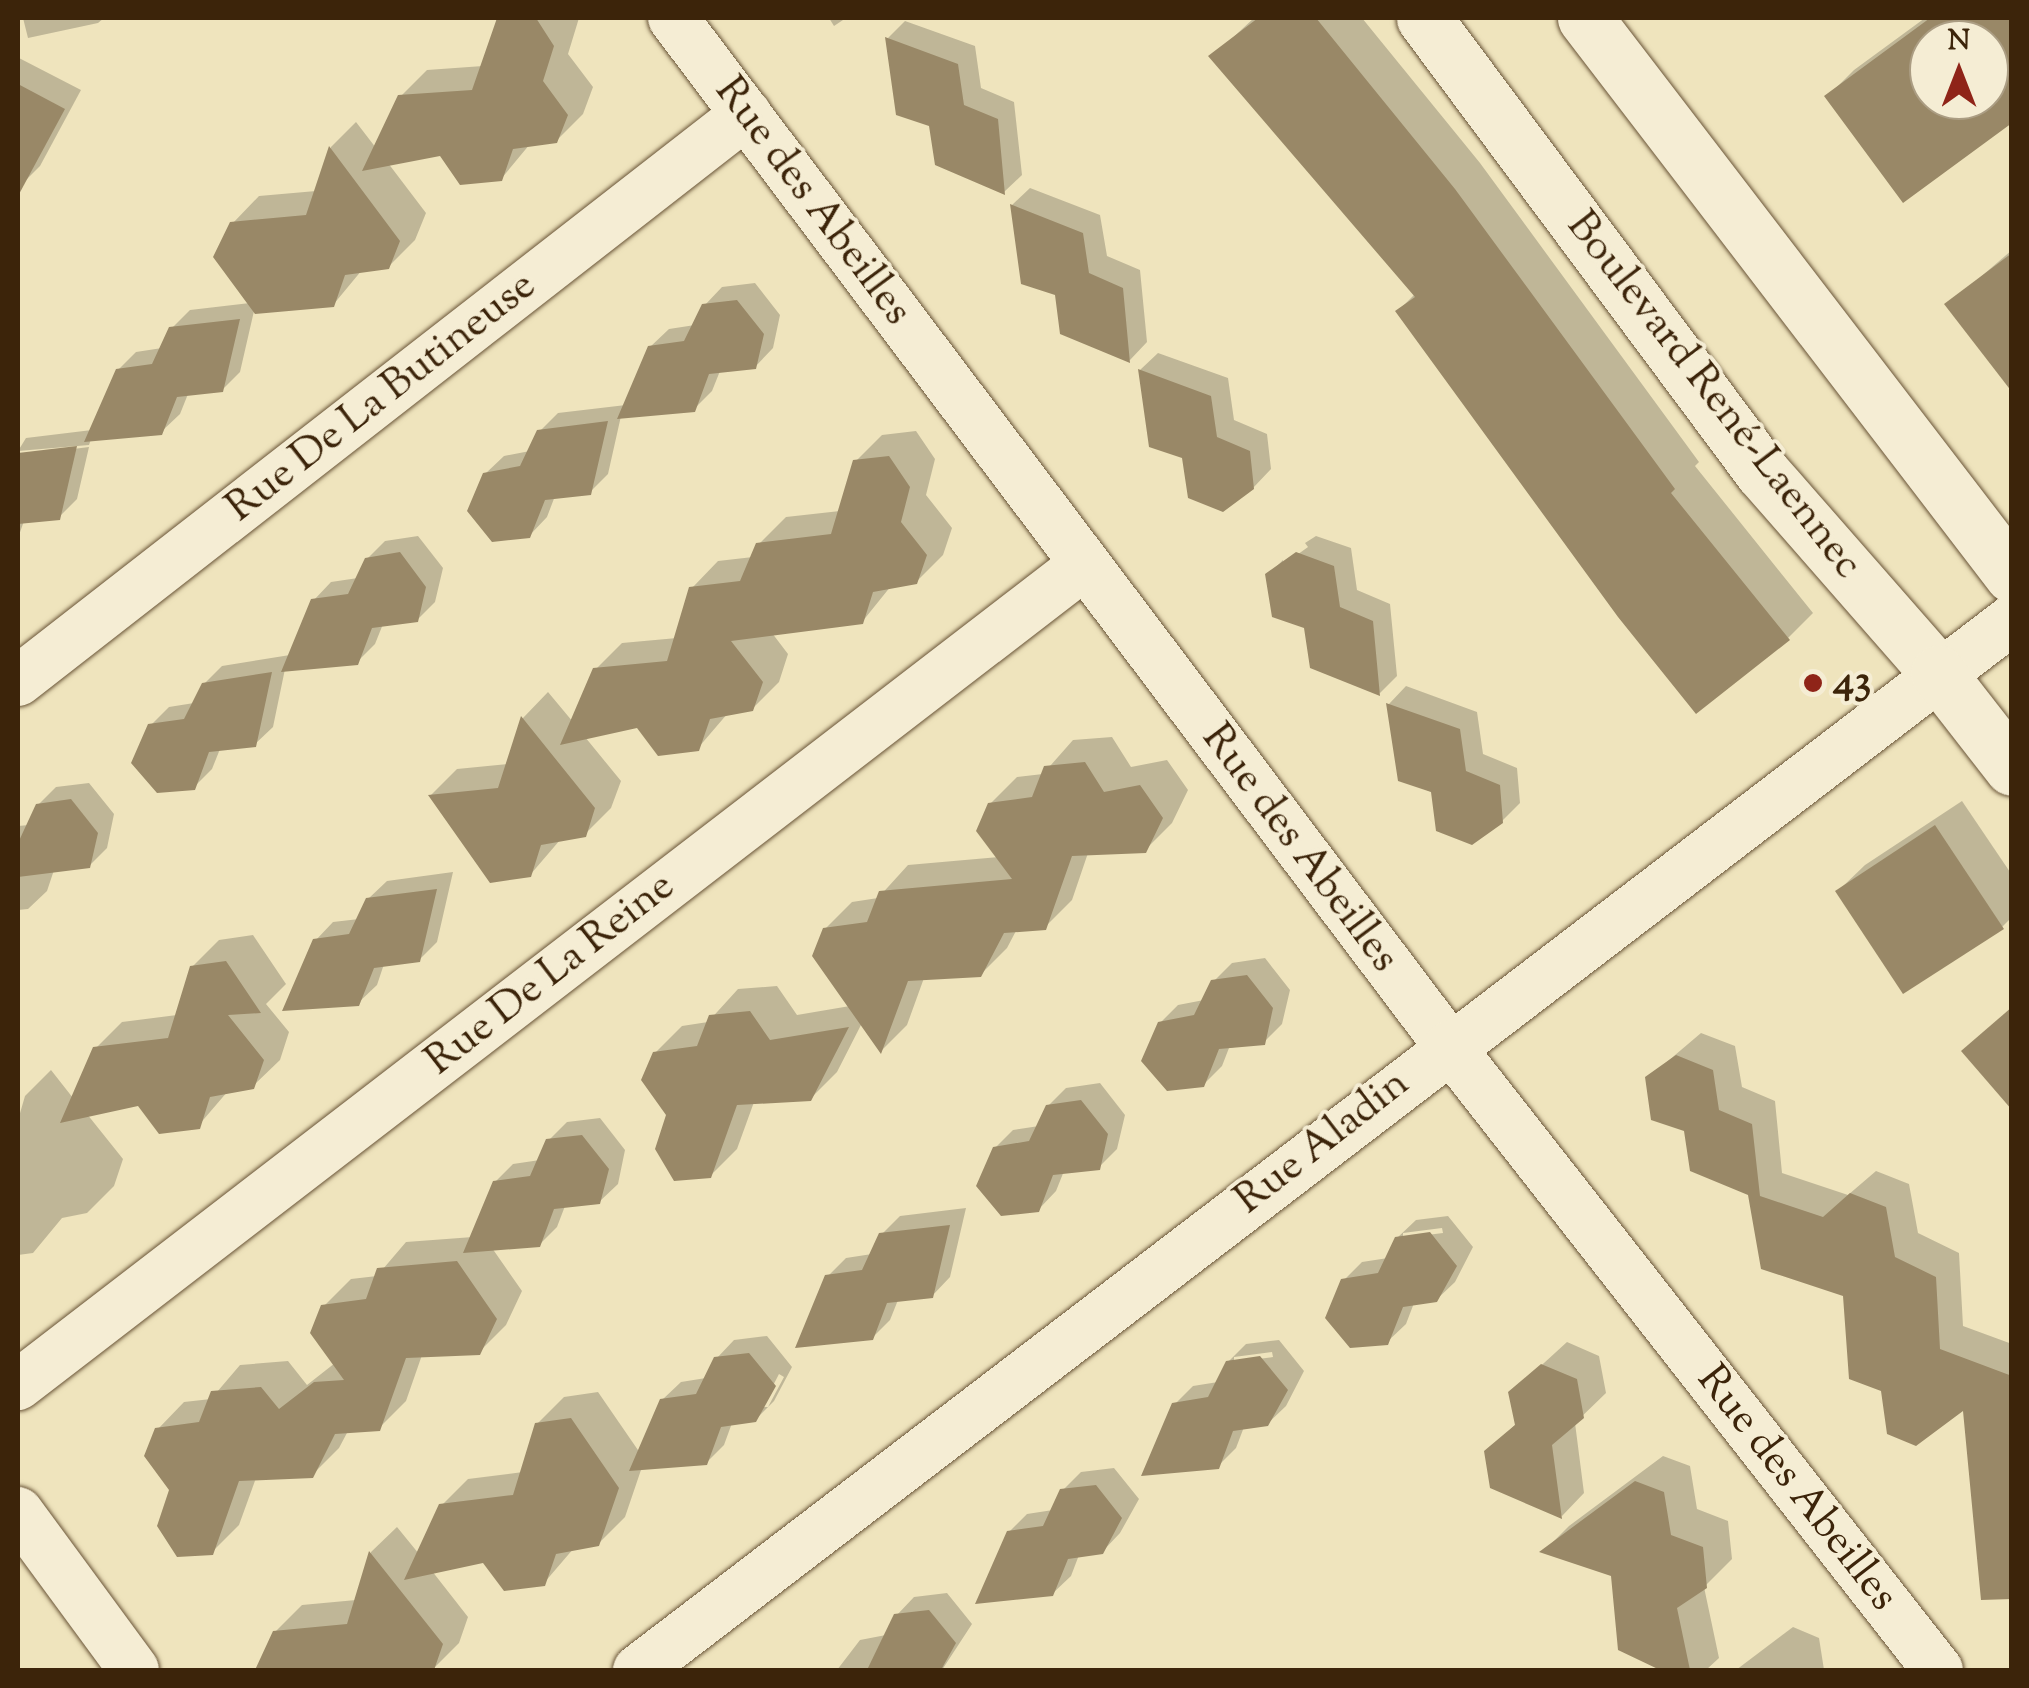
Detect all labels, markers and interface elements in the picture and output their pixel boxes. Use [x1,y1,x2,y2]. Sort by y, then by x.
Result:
north arrow [1909,20,2009,120]
text: N [1948,22,1970,62]
street label: Rue des Abeilles [702,68,922,336]
street label: Boulevard René-Laennec [1554,203,1872,589]
street label: Rue De La Butineuse [217,262,547,534]
place label: 43 [1833,658,1871,708]
marker: 43 [1802,672,1824,694]
street label: Rue des Abeilles [1189,715,1409,983]
street label: Rue De La Reine [417,862,685,1088]
street label: Rue Aladin [1226,1060,1420,1226]
street label: Rue des Abeilles [1685,1356,1907,1622]

